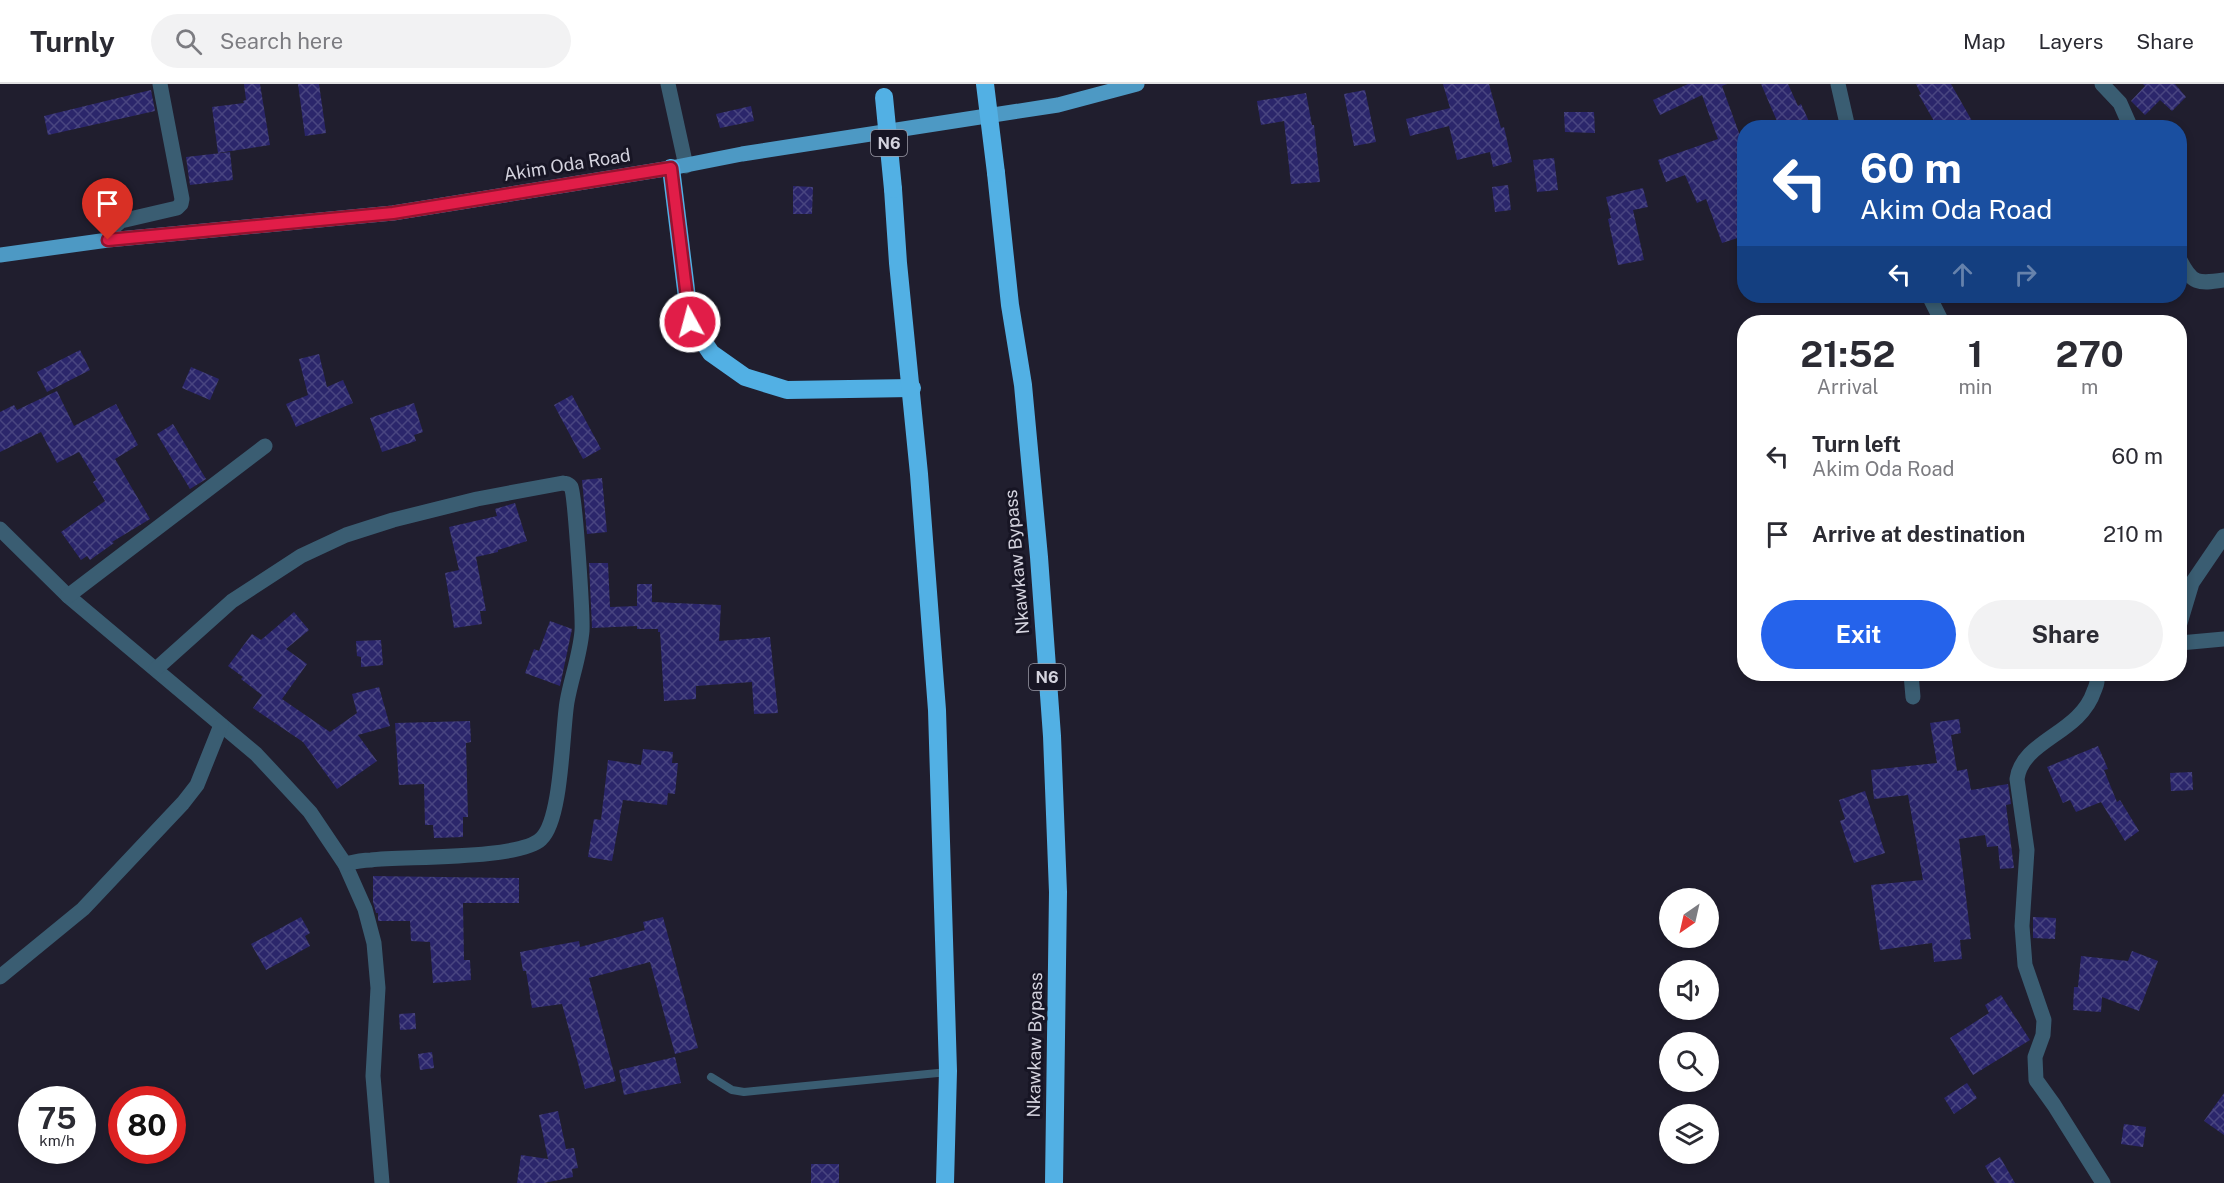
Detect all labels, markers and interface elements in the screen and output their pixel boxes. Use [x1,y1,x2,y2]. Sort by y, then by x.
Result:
search box [151,14,571,68]
text: Turnly [30,25,115,58]
icon: search [172,25,205,58]
text: Search here [220,28,343,54]
text: Map [1963,29,2006,54]
text: Layers [2039,29,2103,54]
text: Share [2136,29,2194,54]
road number: N6 [871,130,907,156]
text: 60 m [1860,143,1962,192]
street label: Akim Oda Road [502,144,632,185]
icon: left [1761,144,1839,222]
pin [82,178,133,240]
icon: arrive [91,187,124,220]
text: Akim Oda Road [1860,193,2052,225]
icon: left [1883,258,1916,291]
icon: ahead [1946,258,1979,291]
icon: right [2009,258,2042,291]
position arrow [658,290,722,354]
text: 21:52 [1800,333,1895,375]
text: 1 [1968,333,1983,375]
text: 270 [2056,333,2124,375]
text: Arrival [1817,375,1879,399]
text: min [1958,375,1992,399]
text: m [2081,375,2098,399]
text: Turn left [1812,431,1901,457]
icon: left [1761,440,1794,473]
text: 60 m [2112,443,2163,469]
text: Akim Oda Road [1812,457,1954,481]
street label: Nkawkaw Bypass [1000,489,1033,635]
icon: arrive [1761,518,1794,551]
text: Arrive at destination [1812,521,2025,547]
text: 210 m [2103,521,2163,547]
button: Exit [1761,600,1956,669]
button: Share [1968,600,2163,669]
road number: N6 [1029,664,1065,690]
north arrow [1659,888,1719,948]
map controls [1659,888,1719,1164]
button: sound [1659,960,1719,1020]
street label: Nkawkaw Bypass [1023,972,1046,1118]
button: search [1659,1032,1719,1092]
speed limit sign: 80 [108,1086,186,1164]
text: 75 [37,1100,77,1136]
button: layers [1659,1104,1719,1164]
text: km/h [39,1132,75,1149]

